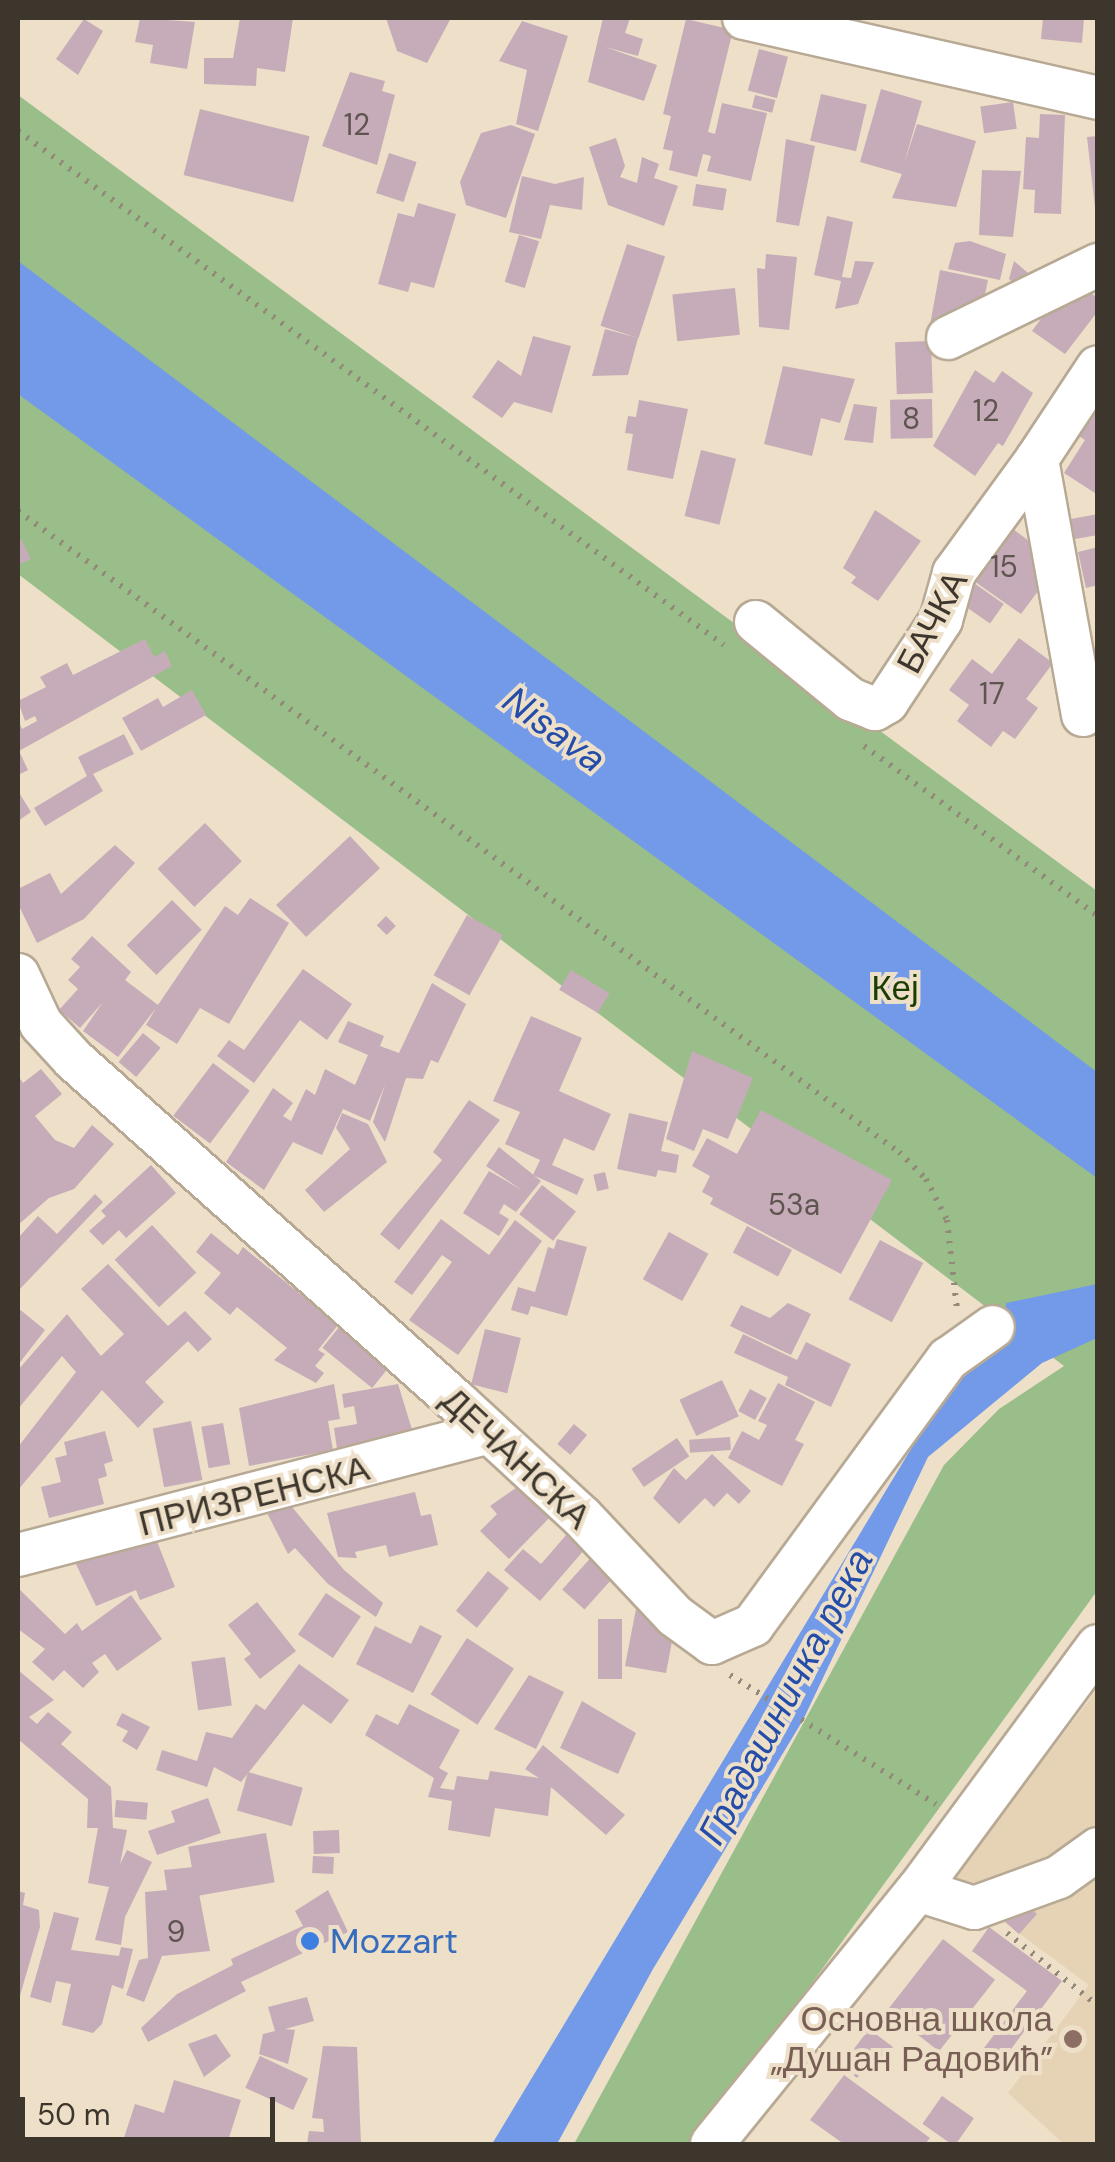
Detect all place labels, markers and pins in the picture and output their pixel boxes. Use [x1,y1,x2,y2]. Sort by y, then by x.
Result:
place label: Mozzart [330,1920,458,1962]
marker: Mozzart [299,1930,321,1952]
place label: Основна школа „Душан Радовић” [771,1998,1053,2080]
marker: Основна школа „Душан Радовић” [1062,2028,1084,2050]

